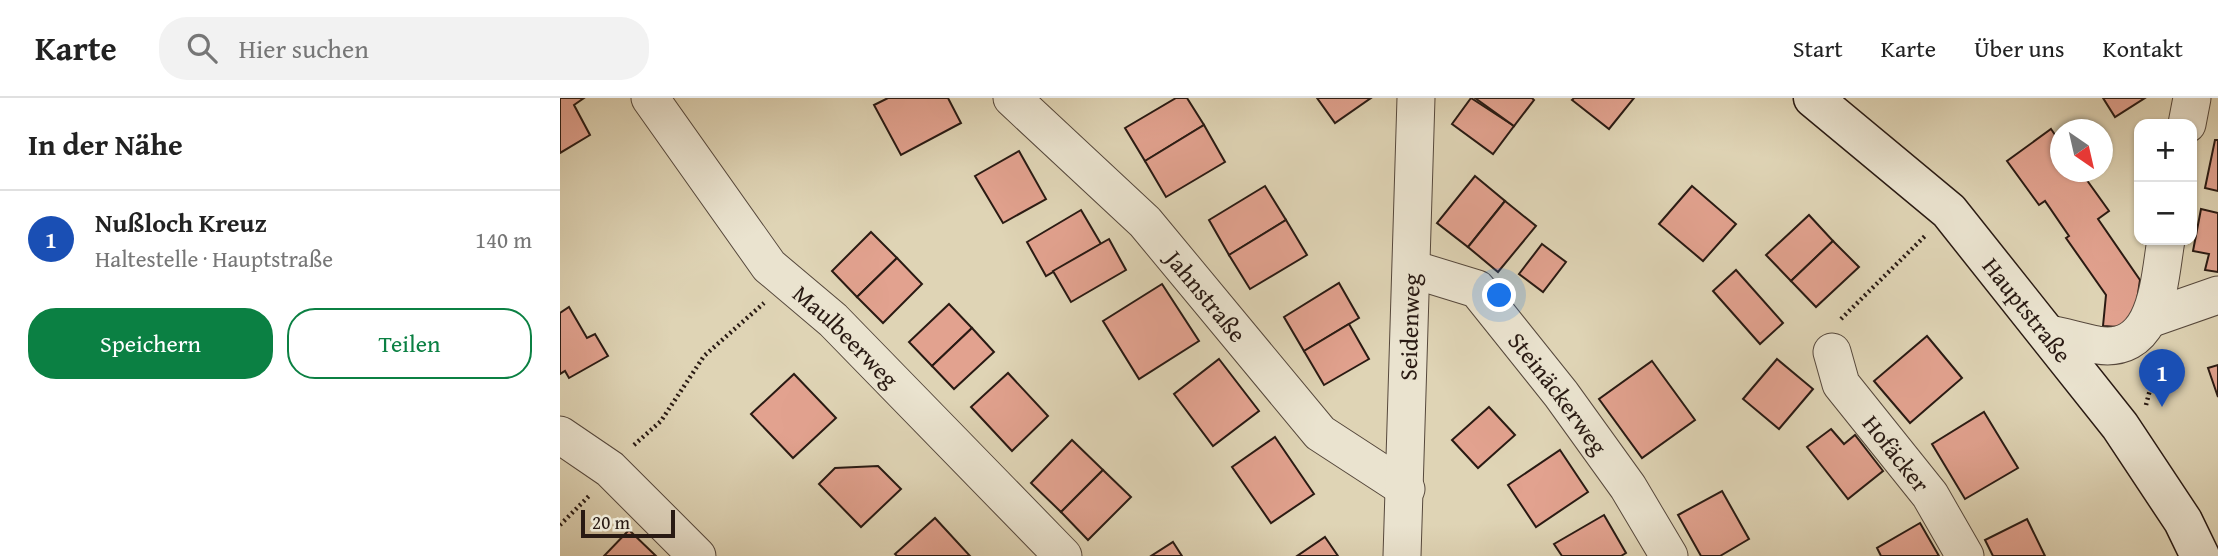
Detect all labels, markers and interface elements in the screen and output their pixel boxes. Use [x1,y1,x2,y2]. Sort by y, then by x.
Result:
search box [159,17,649,80]
text: Karte [35,24,117,72]
icon: search [183,29,221,67]
text: Hier suchen [239,29,369,68]
text: Start [1793,31,1843,66]
text: Karte [1881,31,1936,66]
text: Über uns [1974,31,2065,66]
text: Kontakt [2103,31,2183,66]
north arrow [2050,119,2113,182]
map controls [2134,119,2197,245]
button: + [2134,119,2197,182]
text: In der Nähe [28,122,183,166]
button: − [2134,182,2197,245]
text: Nußloch Kreuz [95,203,267,242]
text: 1 [45,223,57,256]
text: 140 m [475,223,532,256]
street label: Jahnstraße [1156,240,1255,350]
text: Haltestelle · Hauptstraße [95,242,333,275]
street label: Hauptstraße [1975,250,2080,370]
street label: Seidenweg [1390,273,1428,381]
street label: Maulbeerweg [786,276,907,395]
your location [1482,278,1516,312]
button: Speichern [28,308,273,379]
button: Teilen [287,308,532,379]
street label: Steinäckerweg [1500,324,1616,461]
pin: 1 [2139,349,2185,407]
street label: Hofäcker [1855,407,1939,500]
scale bar [581,507,676,539]
text: 20 m [592,508,630,536]

